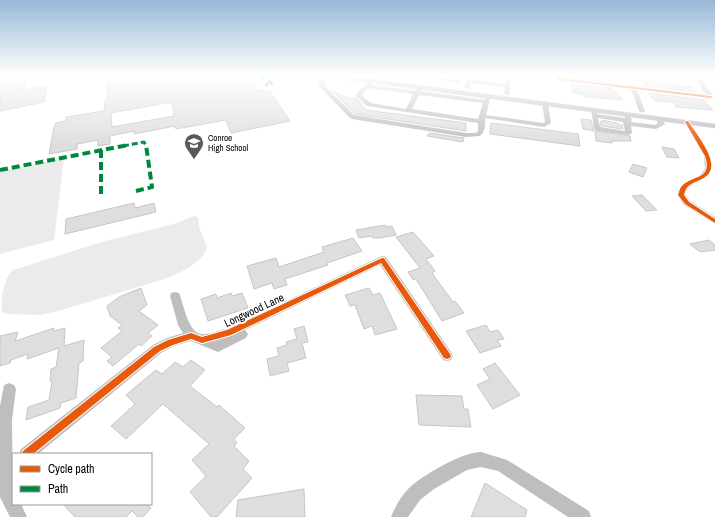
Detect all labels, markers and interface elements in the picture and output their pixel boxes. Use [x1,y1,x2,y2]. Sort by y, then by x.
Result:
school or university icon: Conroe High School [183,132,205,160]
place label: Conroe High School [208,132,249,154]
street label: Longwood Lane [222,290,286,330]
legend [12,453,152,505]
text: Cycle path [48,461,95,477]
text: Path [48,481,68,497]

